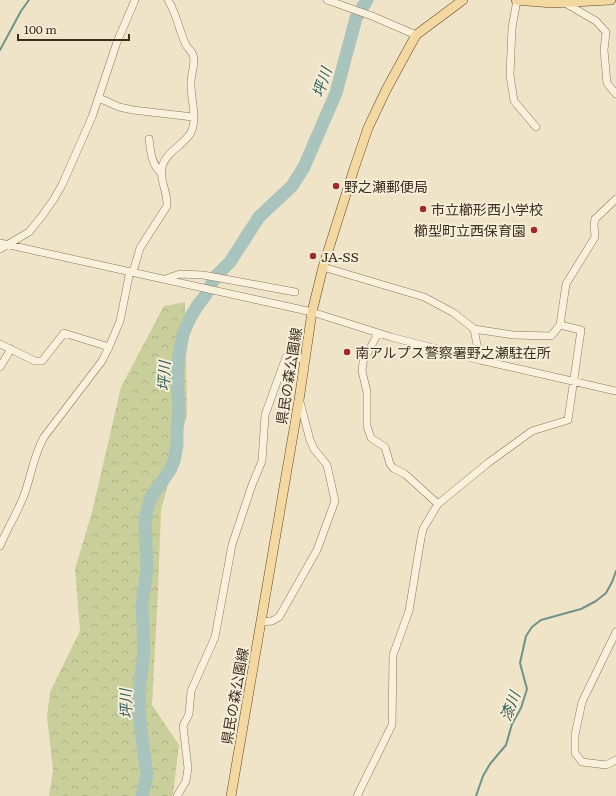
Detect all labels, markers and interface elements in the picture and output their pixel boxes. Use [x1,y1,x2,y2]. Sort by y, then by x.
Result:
scale bar [18,16,129,42]
text: 100 m [24,20,57,38]
water label: 坪川 [305,62,337,100]
place label: 野之瀬郵便局 [344,176,428,196]
marker: 野之瀬郵便局 [331,181,341,191]
place label: 市立櫛形西小学校 [431,199,543,219]
marker: 市立櫛形西小学校 [418,204,428,214]
place label: 櫛型町立西保育園 [414,220,526,240]
marker: 櫛型町立西保育園 [529,225,539,235]
place label: JA-SS [321,246,359,266]
marker: JA-SS [308,251,318,261]
street label: 県民の森公園線 [270,326,306,426]
place label: 南アルプス警察署野之瀬駐在所 [355,342,551,362]
marker: 南アルプス警察署野之瀬駐在所 [342,347,352,357]
water label: 坪川 [151,359,175,391]
street label: 県民の森公園線 [216,646,252,746]
water label: 漆川 [493,686,526,724]
water label: 坪川 [113,687,137,719]

